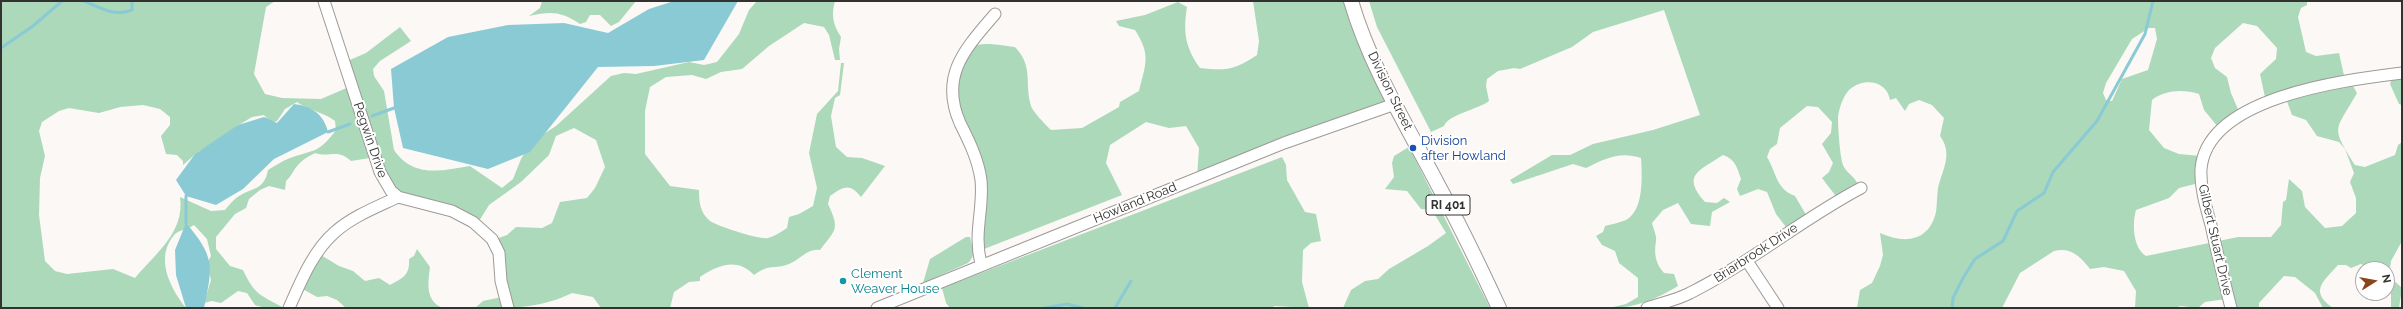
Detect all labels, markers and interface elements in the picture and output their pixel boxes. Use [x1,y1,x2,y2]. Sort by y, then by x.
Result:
street label: Division Street [1364,49,1416,133]
street label: Pegwin Drive [350,100,390,180]
place label: Division after Howland [1421,133,1506,164]
marker: Division after Howland [1408,143,1418,153]
street label: Howland Road [1091,179,1179,227]
street label: Gilbert Stuart Drive [2195,183,2235,297]
road number: RI 401 [1426,195,1470,215]
street label: Briarbrook Drive [1711,220,1801,286]
north arrow [2355,261,2395,301]
place label: Clement Weaver House [851,266,939,297]
text: N [2379,273,2393,284]
marker: Clement Weaver House [838,276,848,286]

